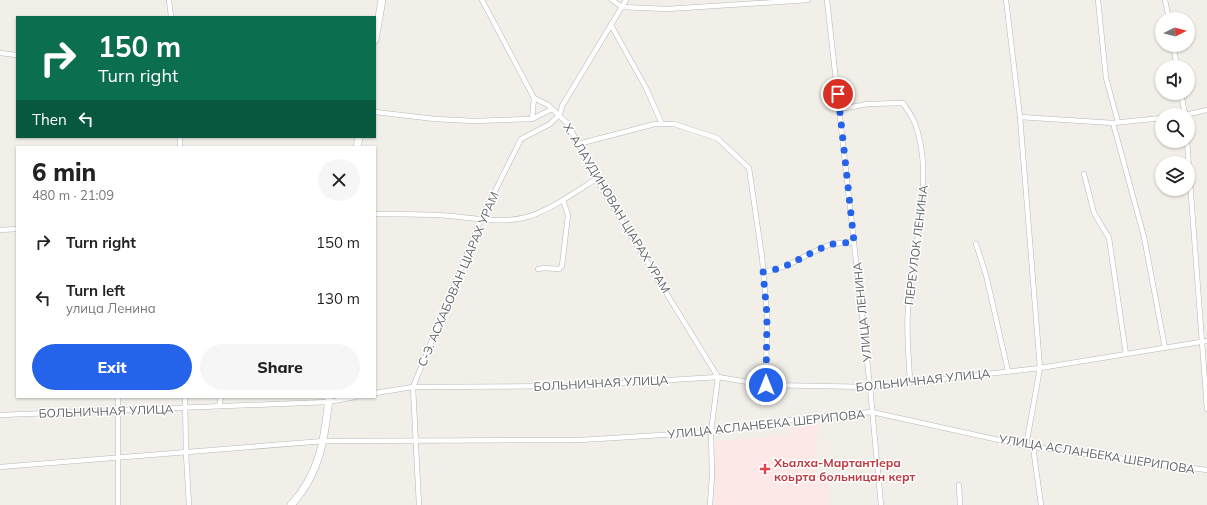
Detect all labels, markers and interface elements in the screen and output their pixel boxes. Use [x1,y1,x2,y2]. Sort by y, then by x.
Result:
north arrow [1155,12,1195,52]
map controls [1155,12,1195,196]
text: 150 m [98,29,181,64]
icon: right [32,32,84,84]
button: sound [1155,60,1195,100]
text: Turn right [98,64,178,87]
pin [821,77,855,111]
icon: arrive [827,83,849,105]
icon: left [75,108,97,130]
button: search [1155,108,1195,148]
text: Then [32,110,67,129]
street label: Х. АЛАУДИНОВАН ЦIАРАХ УРАМ [560,120,674,296]
button: layers [1155,156,1195,196]
text: 6 min [32,157,96,187]
button: close [318,159,360,201]
street label: ПЕРЕУЛОК ЛЕНИНА [901,184,931,306]
text: 480 m · 21:09 [32,187,114,203]
street label: С-Э. АСХАБОВАН ЦIАРАХ УРАМ [414,189,502,369]
icon: right [32,231,54,253]
text: Turn right [66,233,136,252]
text: 150 m [316,233,360,252]
street label: УЛИЦА ЛЕНИНА [849,261,875,364]
text: Turn left [66,281,125,300]
icon: left [32,287,54,309]
text: 130 m [316,289,360,308]
text: улица Ленина [66,300,156,316]
button: Exit [32,344,192,390]
button: Share [200,344,360,390]
position arrow [745,364,787,406]
street label: БОЛЬНИЧНАЯ УЛИЦА [855,365,991,395]
street label: БОЛЬНИЧНАЯ УЛИЦА [533,372,669,394]
street label: БОЛЬНИЧНАЯ УЛИЦА [38,401,174,421]
street label: УЛИЦА АСЛАНБЕКА ШЕРИПОВА [666,406,866,442]
street label: УЛИЦА АСЛАНБЕКА ШЕРИПОВА [997,431,1196,477]
place label: Хьалха-МартантIера коьрта больницан керт [773,455,916,484]
marker: Хьалха-МартантIера коьрта больницан керт [759,463,771,475]

